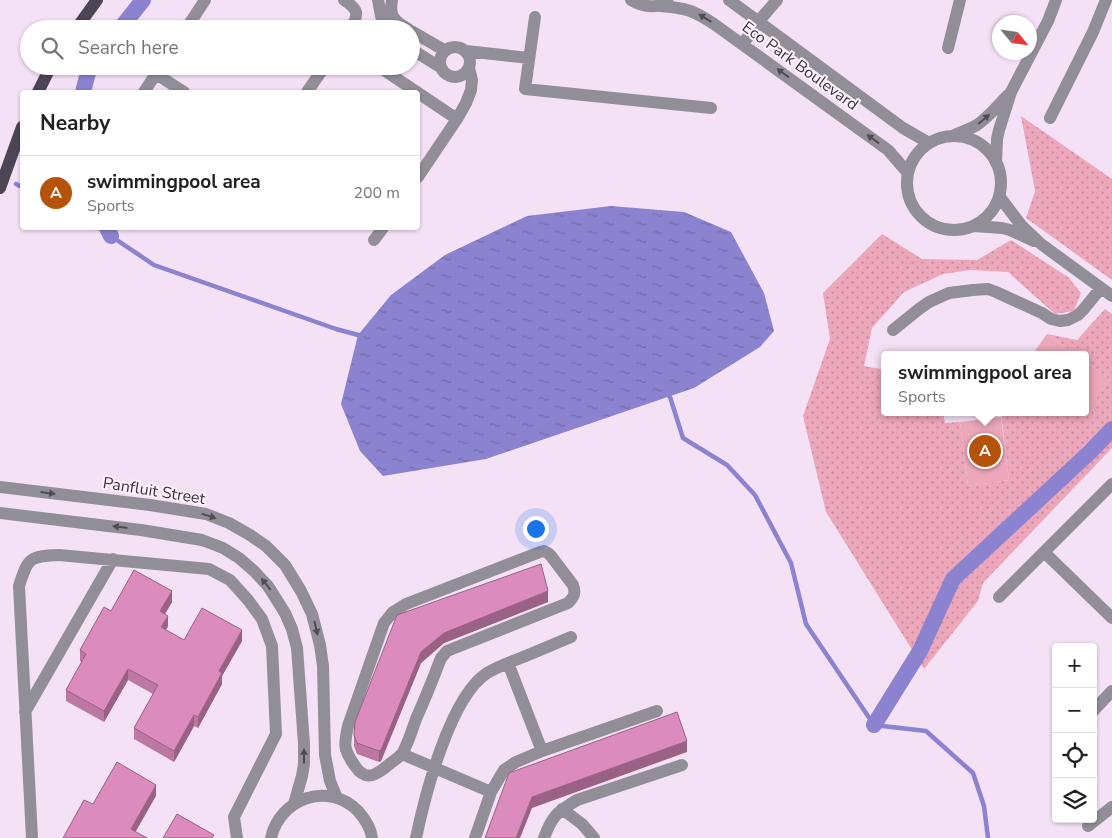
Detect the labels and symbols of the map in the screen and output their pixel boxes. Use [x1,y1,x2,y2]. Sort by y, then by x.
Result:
one-way arrow [698,13,711,22]
north arrow [992,15,1037,60]
street label: Eco Park Boulevard [737,16,863,116]
one-way arrow [776,68,790,78]
one-way arrow [978,113,990,125]
one-way arrow [866,134,880,144]
pin: A [969,432,1001,470]
street label: Panfluit Street [101,472,207,510]
one-way arrow [41,489,57,497]
one-way arrow [202,512,217,520]
your location [523,516,549,542]
one-way arrow [111,523,127,531]
one-way arrow [261,578,271,591]
one-way arrow [312,621,320,636]
one-way arrow [300,748,308,764]

